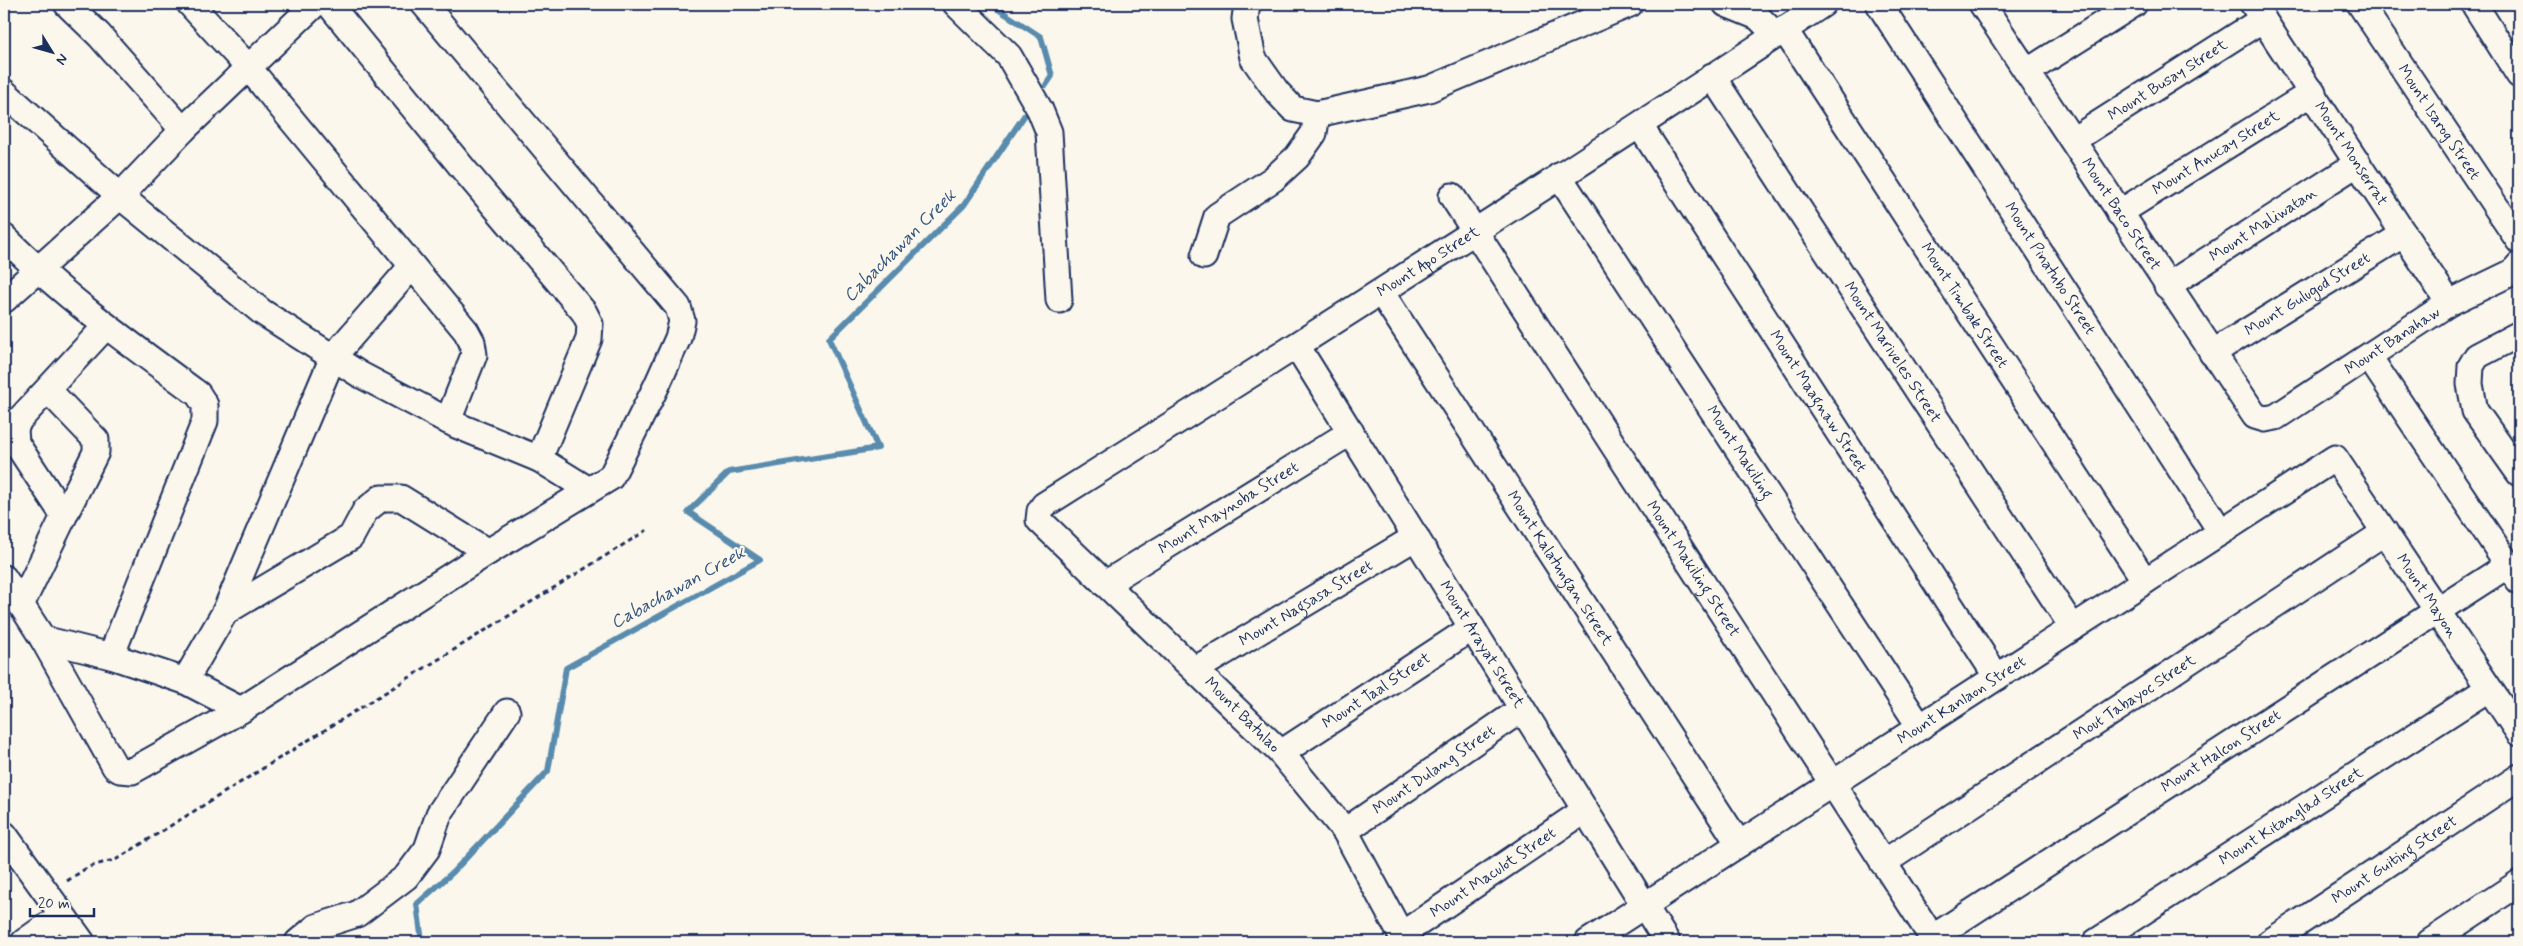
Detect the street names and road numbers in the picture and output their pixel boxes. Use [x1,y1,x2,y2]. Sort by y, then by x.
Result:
street label: Mount Busay Street [2104,34,2232,126]
street label: Mount Isarog Street [2393,60,2485,184]
street label: Mount Monserrat [2309,98,2393,210]
street label: Mount Anucay Street [2148,105,2284,200]
street label: Mount Baco Street [2076,154,2166,275]
street label: Mount Maliwatan [2205,182,2321,267]
street label: Mount Pinatubo Street [2000,198,2101,339]
street label: Mount Apo Street [1373,221,1484,302]
street label: Mount Timbak Street [1916,238,2013,372]
street label: Mount Gulugod Street [2240,247,2374,341]
street label: Mount Mariveles Street [1839,278,1947,427]
street label: Mount Banahaw [2340,301,2444,380]
street label: Mount Maagnaw Street [1765,326,1872,476]
street label: Mount Makiling [1702,401,1778,503]
street label: Mount Maynoba Street [1154,456,1302,559]
street label: Mount Kalatungan Street [1502,487,1618,650]
street label: Mount Makiling Street [1641,496,1745,641]
street label: Mount Mayon [2392,550,2463,642]
street label: Mount Nagsasa Street [1235,555,1376,651]
street label: Mount Arayat Street [1435,577,1530,712]
street label: Mount Taal Street [1318,647,1435,734]
street label: Mout Tabayoc Street [2069,649,2200,745]
street label: Mount Kanlaon Street [1893,651,2030,749]
street label: Mount Batulao [1199,672,1285,758]
street label: Mount Halcon Street [2157,704,2285,798]
street label: Mount Dulang Street [1369,720,1499,819]
street label: Mount Kitanglad Street [2215,762,2367,870]
street label: Mount Guiting Street [2327,810,2461,909]
street label: Mount Maculot Street [1426,822,1560,923]

